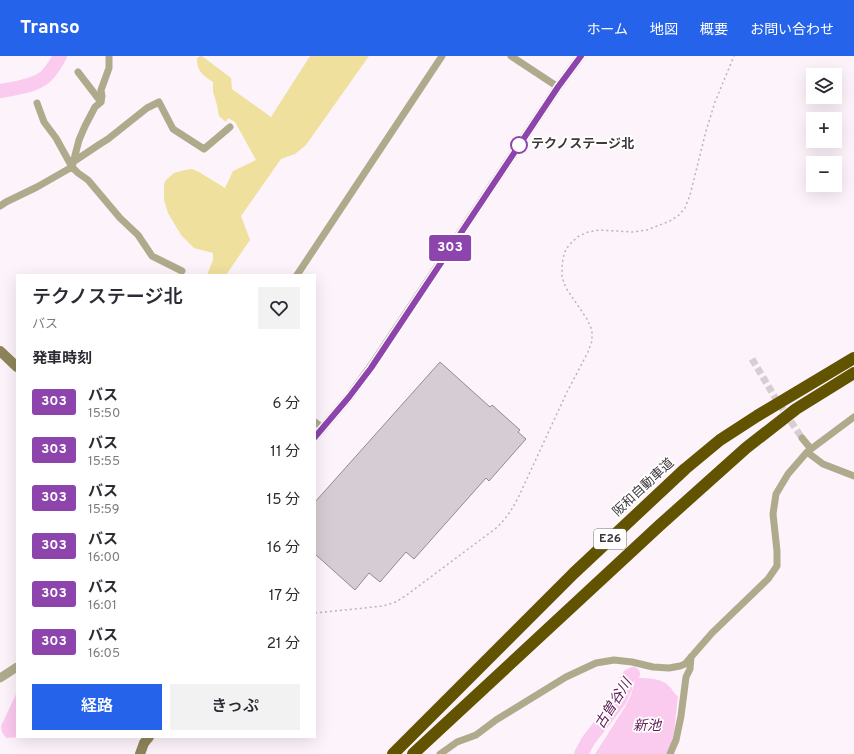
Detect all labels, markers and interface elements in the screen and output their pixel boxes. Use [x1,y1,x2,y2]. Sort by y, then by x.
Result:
text: Transo [20,16,80,40]
text: ホーム [586,22,628,39]
text: 地図 [650,22,678,39]
text: 概要 [700,22,728,39]
text: お問い合わせ [750,22,834,39]
map controls [806,68,842,192]
button: layers [806,68,842,104]
button: + [806,112,842,148]
marker: テクノステージ北 [510,136,528,154]
place label: テクノステージ北 [531,137,634,153]
button: − [806,156,842,192]
line badge: 303 [427,235,473,261]
text: 303 [437,239,463,256]
text: テクノステージ北 [32,286,182,310]
button: heart [258,287,300,329]
text: バス [32,317,58,333]
text: 発車時刻 [32,350,92,369]
text: バス [88,387,118,406]
text: 303 [41,393,67,410]
text: 6 分 [273,395,300,414]
text: 15:50 [88,406,120,422]
text: バス [88,435,118,454]
text: 303 [41,441,67,458]
text: 11 分 [270,443,300,462]
text: 15:55 [88,454,120,470]
street label: 阪和自動車道 [610,456,678,520]
text: バス [88,483,118,502]
text: 303 [41,489,67,506]
text: 15 分 [267,491,300,510]
text: 15:59 [88,502,120,518]
road number: E26 [594,529,626,549]
text: バス [88,531,118,550]
text: 303 [41,537,67,554]
text: 16 分 [267,539,300,558]
text: 16:00 [88,550,120,566]
text: バス [88,579,118,598]
text: 303 [41,585,67,602]
text: 17 分 [269,587,300,606]
text: 16:01 [88,598,117,614]
text: バス [88,627,118,646]
text: 303 [41,633,67,650]
text: 21 分 [267,635,300,654]
text: 16:05 [88,646,120,662]
water label: 古曽谷川 [592,674,637,732]
button: 経路 [32,684,162,730]
button: きっぷ [170,684,300,730]
water label: 新池 [633,718,663,735]

